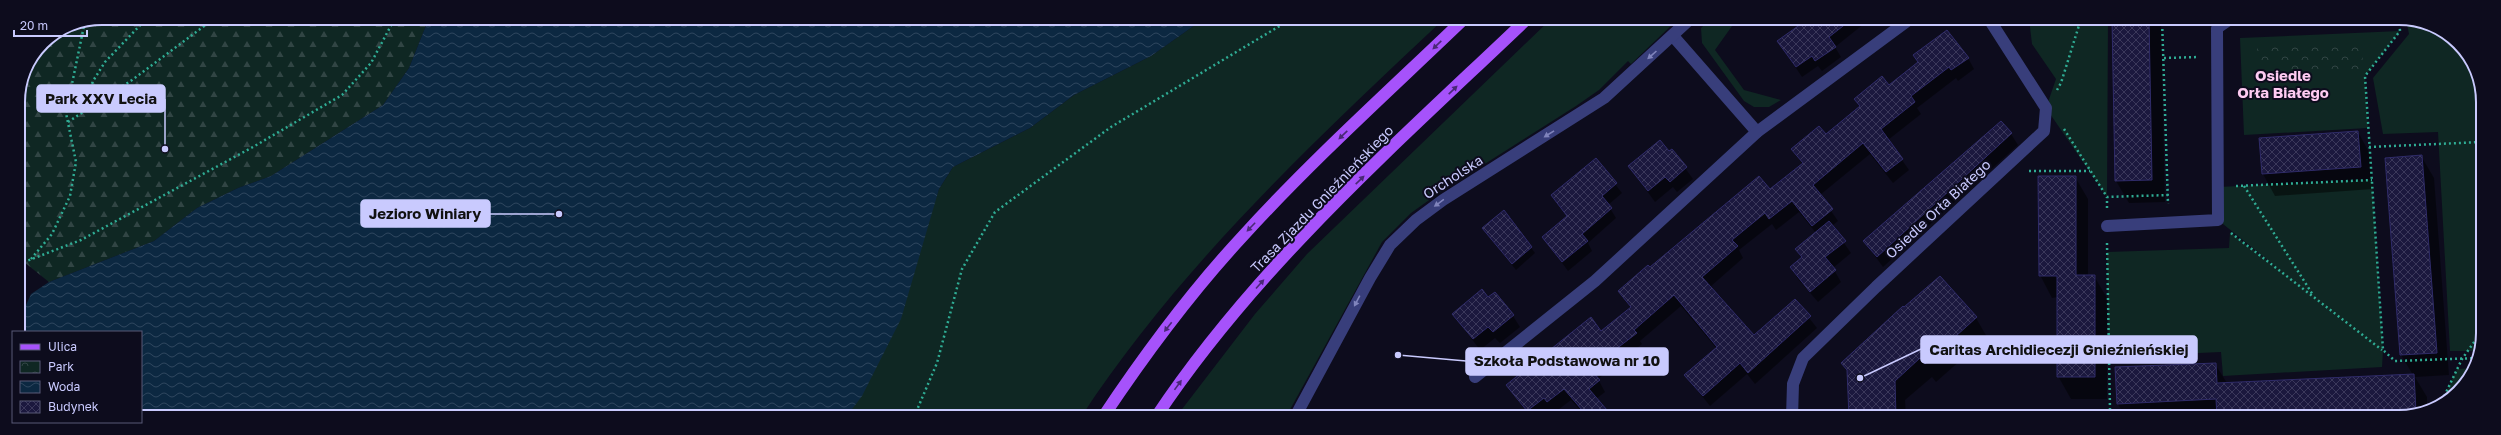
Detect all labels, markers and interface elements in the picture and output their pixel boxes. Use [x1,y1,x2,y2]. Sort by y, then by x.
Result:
scale bar [14,12,87,38]
text: 20 m [20,18,48,33]
one-way arrow [1432,41,1442,50]
one-way arrow [1647,50,1657,60]
district label: Osiedle Orła Białego [2237,66,2329,101]
callout: Park XXV Lecia [37,85,165,112]
one-way arrow [1448,85,1458,95]
text: Park XXV Lecia [45,89,157,107]
street label: Trasa Zjazdu Gnieźnieńskiego [1247,122,1397,276]
one-way arrow [1544,130,1554,138]
one-way arrow [1338,131,1348,140]
street label: Orcholska [1420,151,1486,202]
street label: Osiedle Orła Białego [1882,156,1994,262]
one-way arrow [1355,175,1365,185]
one-way arrow [1434,199,1445,207]
callout: Jezioro Winiary [361,200,490,227]
text: Jezioro Winiary [369,204,481,222]
one-way arrow [1246,222,1256,232]
one-way arrow [1256,279,1265,289]
one-way arrow [1354,295,1360,307]
one-way arrow [1163,321,1172,332]
legend [12,331,142,423]
callout: Caritas Archidiecezji Gnieźnieńskiej [1921,336,2197,363]
text: Ulica [48,339,77,354]
text: Caritas Archidiecezji Gnieźnieńskiej [1929,340,2189,358]
callout: Szkoła Podstawowa nr 10 [1466,348,1668,375]
text: Szkoła Podstawowa nr 10 [1474,351,1660,369]
text: Park [48,359,74,374]
text: Woda [48,379,80,394]
one-way arrow [1174,380,1182,390]
text: Budynek [48,399,99,414]

